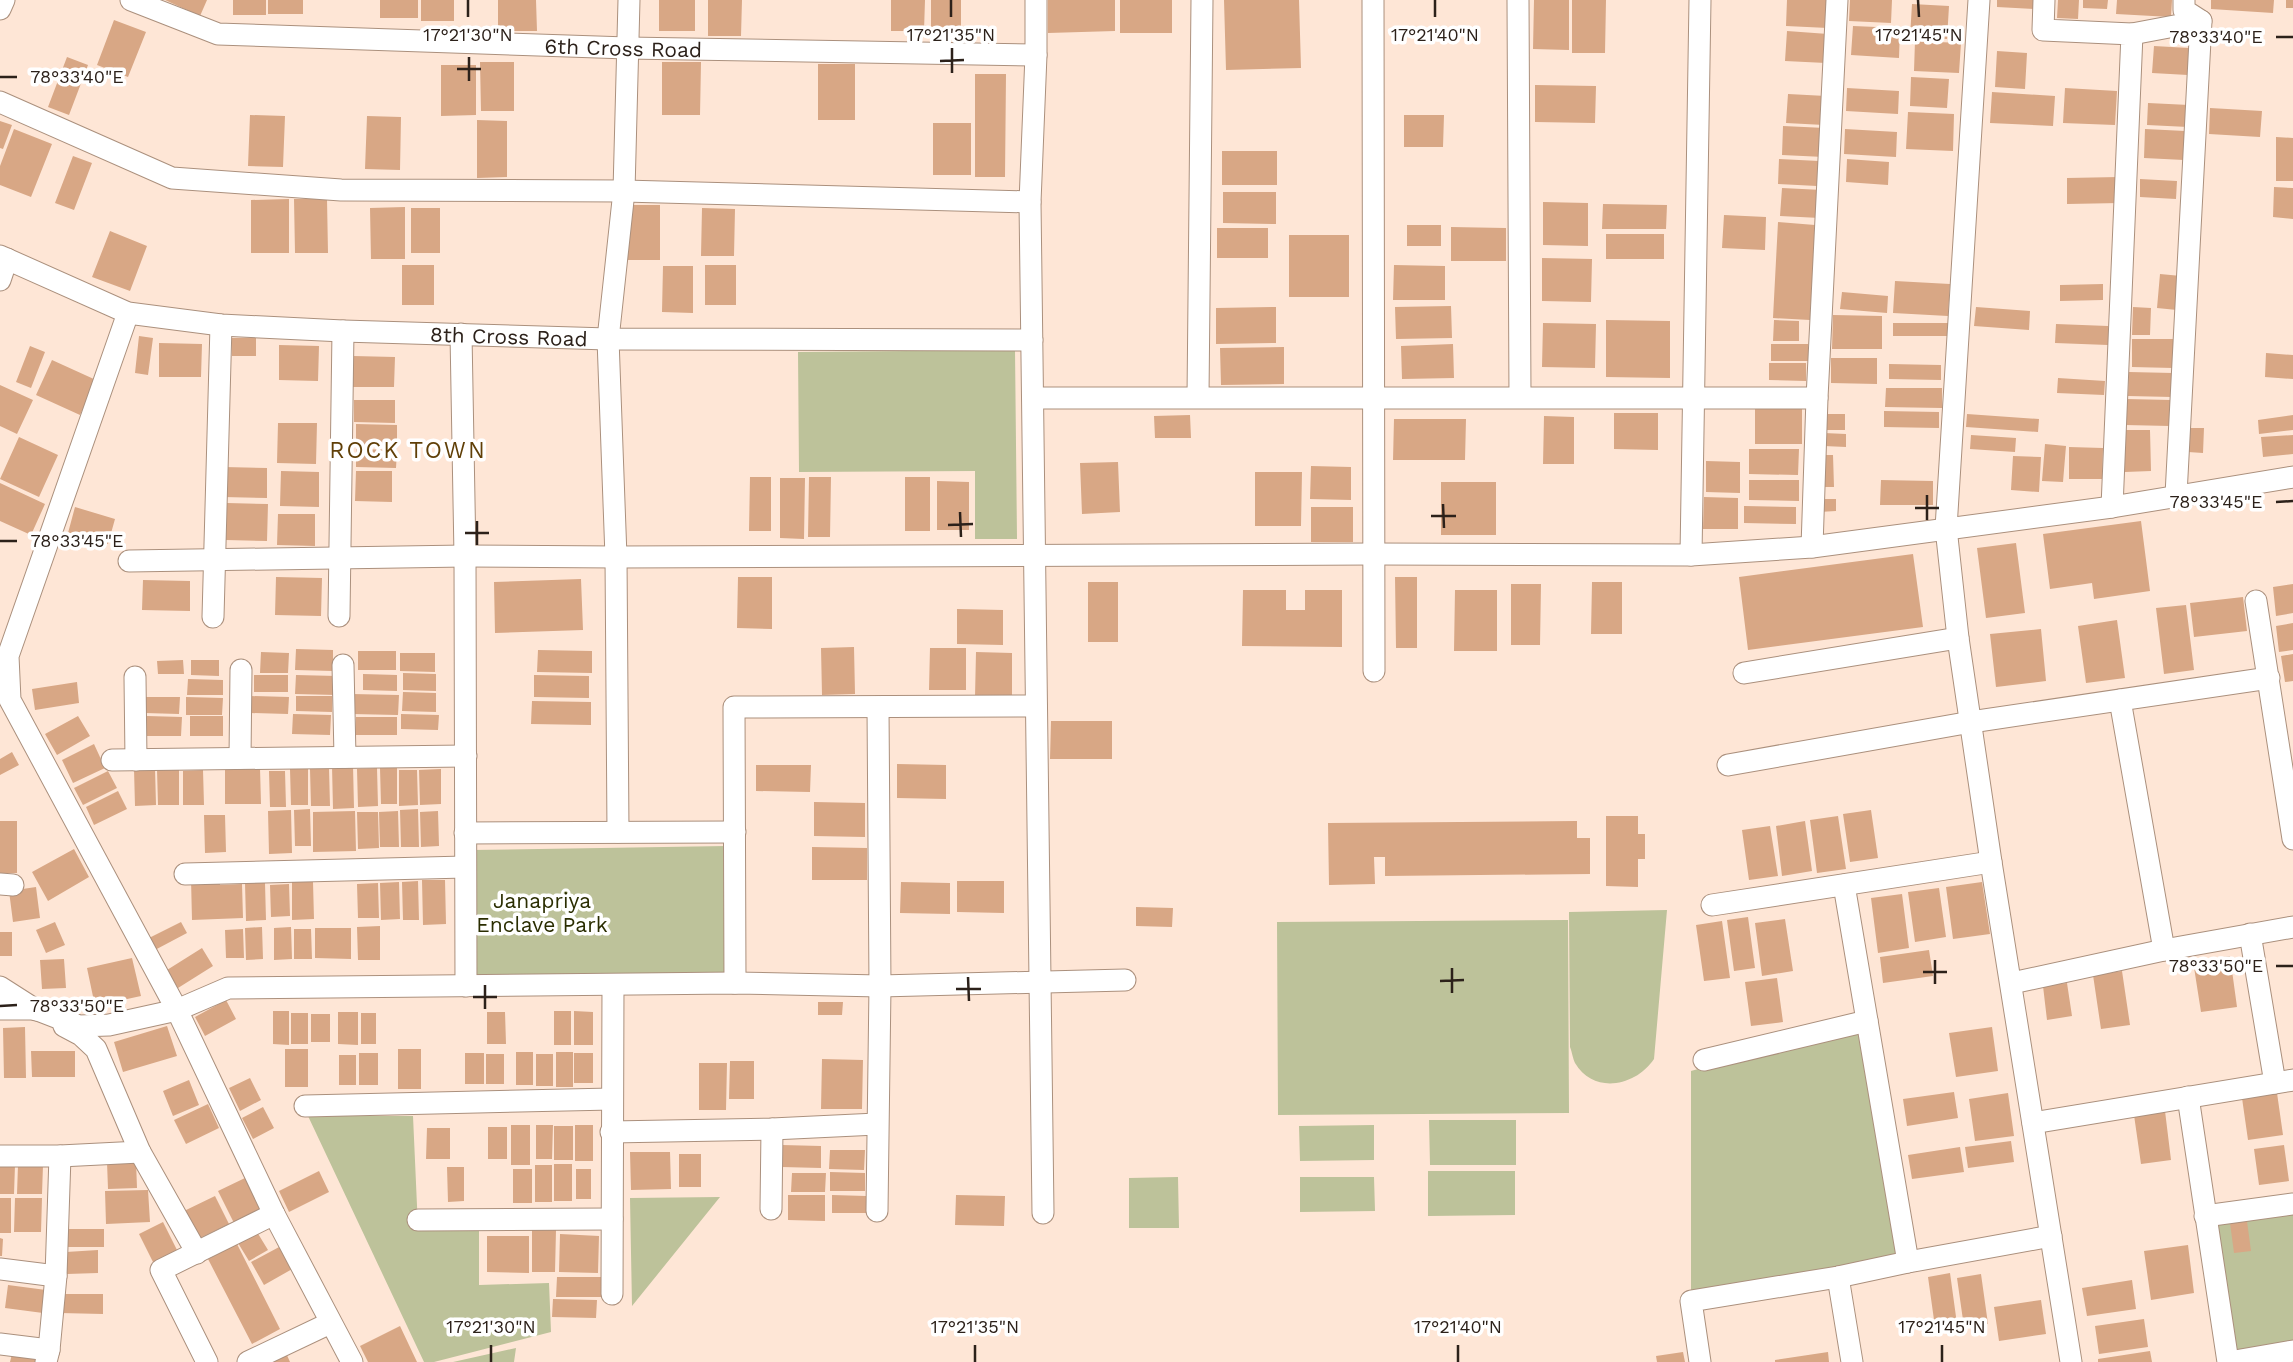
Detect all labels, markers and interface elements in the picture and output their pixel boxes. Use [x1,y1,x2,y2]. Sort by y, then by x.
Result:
text: 17°21'30"N [423,24,513,45]
text: 17°21'35"N [907,24,995,45]
text: 17°21'40"N [1391,24,1479,45]
text: 17°21'45"N [1875,24,1963,45]
text: 78°33'40"E [2169,26,2263,47]
street label: 6th Cross Road [544,33,702,62]
text: 78°33'40"E [30,66,124,87]
street label: 8th Cross Road [430,321,588,351]
district label: ROCK TOWN [329,437,487,464]
text: 78°33'45"E [2170,491,2262,512]
text: 78°33'45"E [31,530,123,551]
park label: Janapriya Enclave Park [476,888,608,937]
text: 78°33'50"E [2169,955,2263,976]
text: 78°33'50"E [30,995,124,1016]
text: 17°21'30"N [446,1316,536,1337]
text: 17°21'35"N [931,1316,1019,1337]
text: 17°21'40"N [1414,1316,1502,1337]
text: 17°21'45"N [1898,1316,1986,1337]

